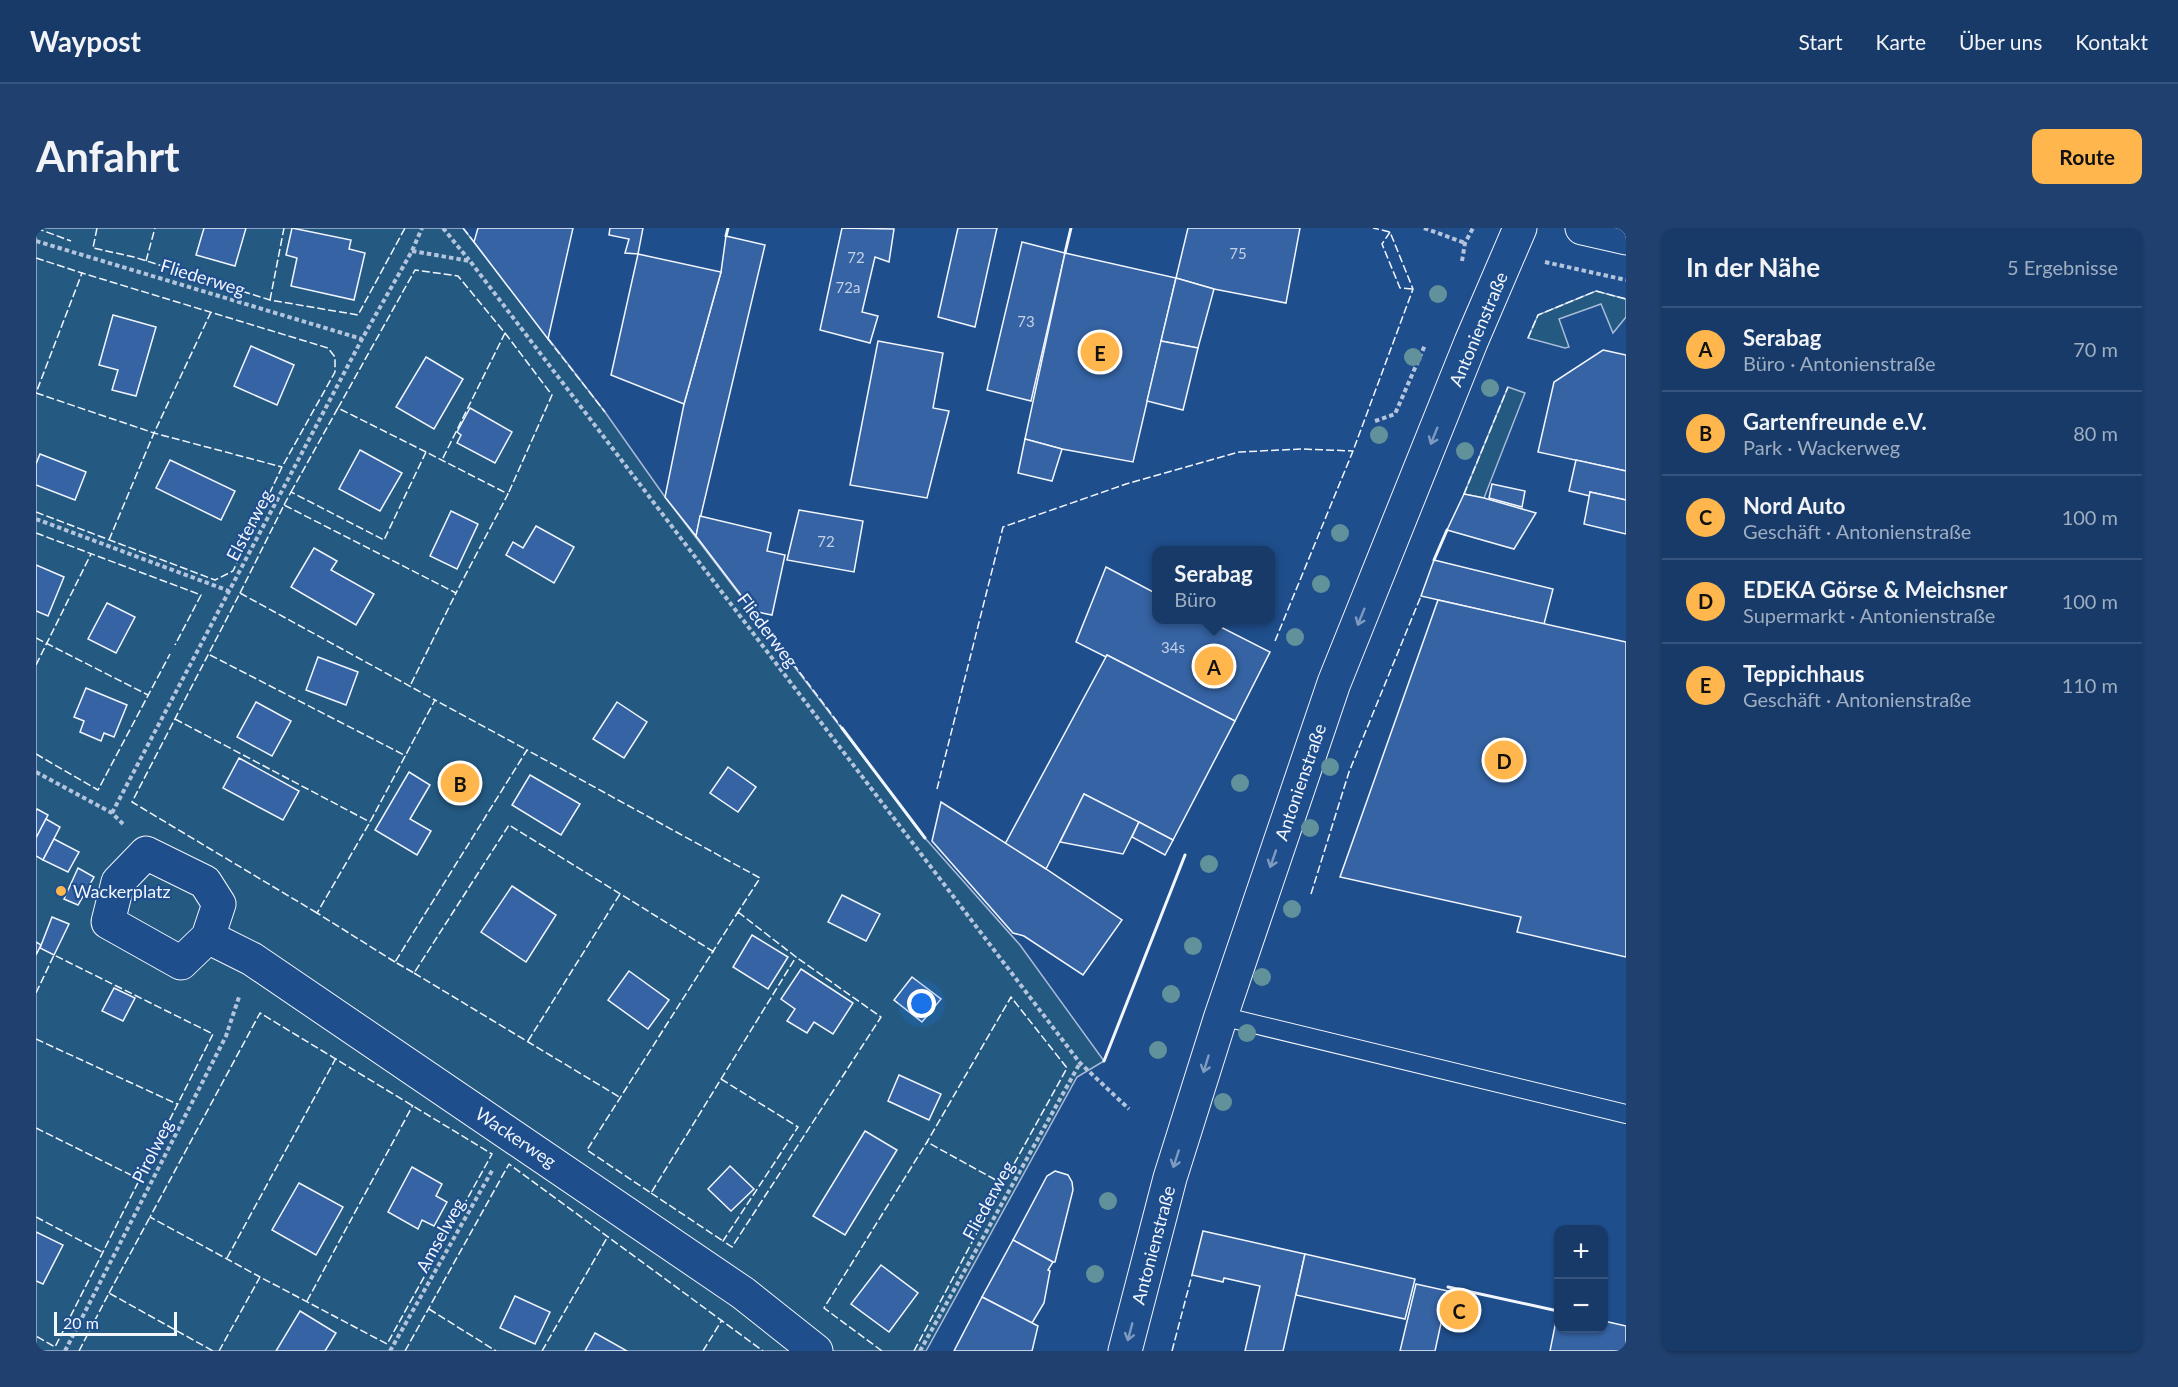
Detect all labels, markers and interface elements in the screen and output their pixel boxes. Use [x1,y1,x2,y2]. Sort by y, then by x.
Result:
text: Waypost [30,24,141,58]
text: Start [1798,29,1843,54]
text: Karte [1876,29,1926,54]
text: Über uns [1959,29,2042,54]
text: Kontakt [2075,29,2148,54]
button: Route [2032,129,2142,184]
text: Anfahrt [36,131,180,181]
house number: 75 [1229,244,1247,262]
house number: 72 [847,248,865,266]
text: In der Nähe [1686,251,1820,283]
street label: Fliederweg [158,254,248,300]
text: 5 Ergebnisse [2007,255,2118,279]
street label: Antonienstraße [1444,268,1512,390]
house number: 72a [836,278,860,296]
house number: 73 [1017,312,1035,330]
text: Serabag [1743,324,1821,351]
pin: E [1080,330,1120,374]
text: A [1699,337,1712,361]
text: 70 m [2073,337,2118,361]
text: Büro · Antonienstraße [1743,351,1936,375]
text: Gartenfreunde e.V. [1743,408,1927,435]
text: B [1699,421,1712,445]
text: 80 m [2073,421,2118,445]
one-way arrow [1428,426,1439,445]
text: Park · Wackerweg [1743,435,1900,459]
street label: Elsterweg [221,486,277,564]
text: Nord Auto [1743,492,1845,519]
text: C [1699,505,1712,529]
text: 100 m [2062,505,2118,529]
text: Geschäft · Antonienstraße [1743,519,1971,543]
house number: 72 [817,532,835,550]
popup [1152,546,1275,624]
text: Serabag [1174,560,1253,587]
text: EDEKA Görse & Meichsner [1743,576,2008,603]
text: Büro [1174,587,1216,611]
street label: Fliederweg [733,589,803,671]
text: D [1698,589,1713,613]
text: 100 m [2062,589,2118,613]
text: Supermarkt · Antonienstraße [1743,603,1995,627]
one-way arrow [1355,607,1366,625]
house number: 34s [1161,638,1185,656]
pin: A [1194,644,1234,688]
text: Teppichhaus [1743,660,1865,687]
text: E [1700,673,1711,697]
text: 110 m [2062,673,2118,697]
text: Geschäft · Antonienstraße [1743,687,1971,711]
street label: Antonienstraße [1270,721,1330,843]
pin: D [1484,738,1524,782]
pin: B [440,760,480,806]
one-way arrow [1267,849,1278,868]
place label: Wackerplatz [73,880,171,902]
marker: Wackerplatz [54,884,68,898]
your location [907,989,936,1018]
one-way arrow [1200,1054,1211,1073]
street label: Wackerweg [471,1102,561,1172]
street label: Pirolweg [127,1115,177,1187]
one-way arrow [1170,1149,1181,1168]
street label: Fliederweg [957,1157,1019,1243]
street label: Antonienstraße [1127,1183,1179,1307]
street label: Amselweg [411,1194,469,1276]
map controls [1554,1225,1608,1333]
button: + [1554,1225,1608,1279]
button: − [1554,1279,1608,1333]
pin: C [1440,1288,1478,1332]
scale bar [54,1309,177,1336]
text: 20 m [63,1313,99,1332]
one-way arrow [1124,1322,1136,1341]

